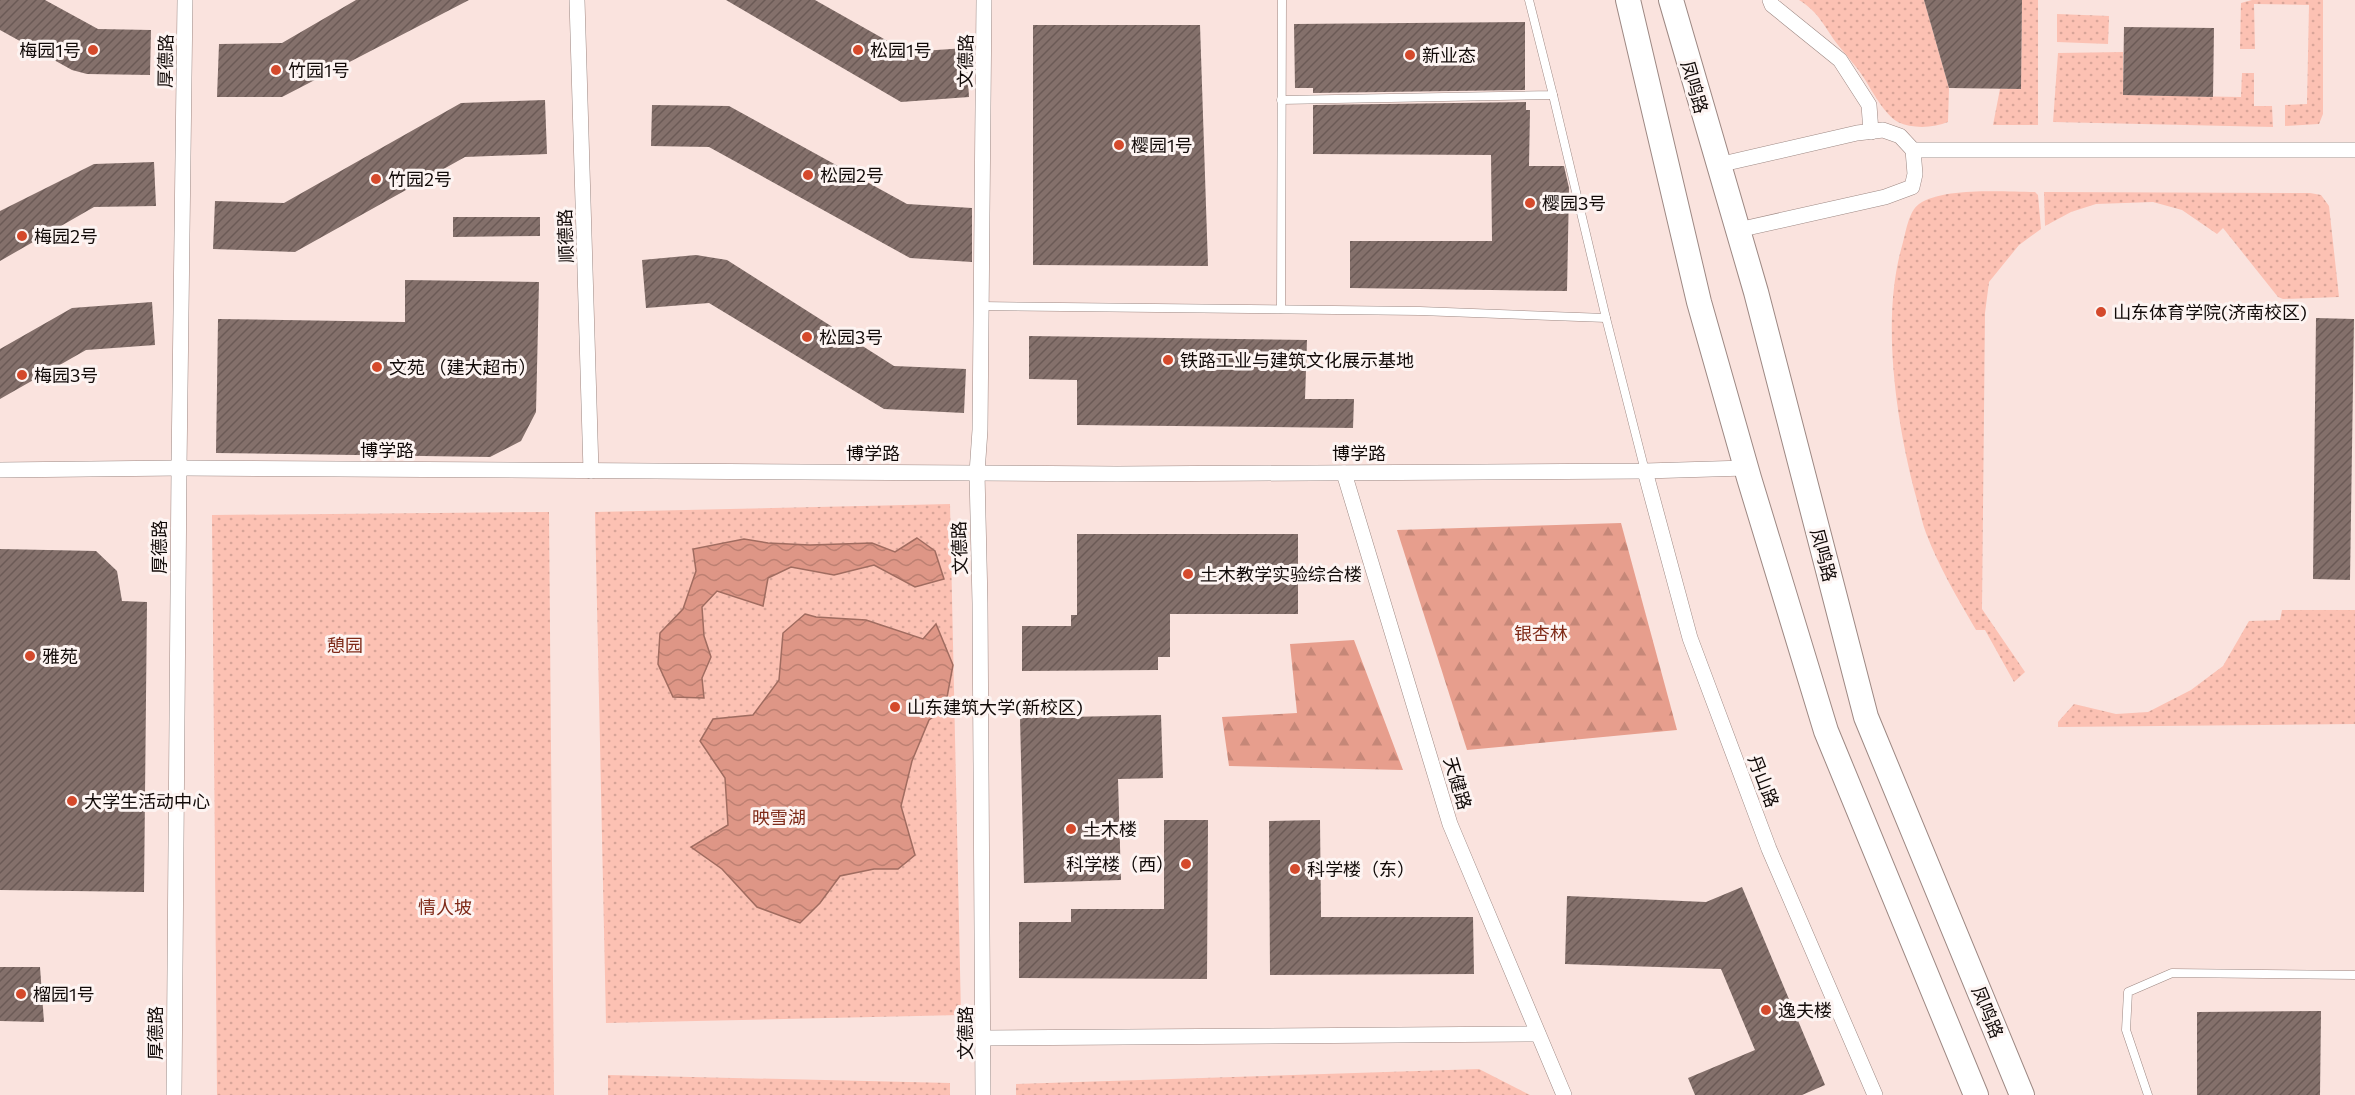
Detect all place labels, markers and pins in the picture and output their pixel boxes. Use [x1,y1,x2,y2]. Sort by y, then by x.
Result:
place label: 梅园1号 [19,39,81,61]
place label: 松园1号 [870,39,932,61]
marker: 梅园1号 [86,43,100,57]
marker: 松园1号 [851,43,865,57]
place label: 新业态 [1422,44,1476,66]
marker: 新业态 [1403,48,1417,62]
place label: 竹园1号 [288,59,350,81]
marker: 竹园1号 [269,63,283,77]
place label: 樱园1号 [1131,134,1193,156]
marker: 樱园1号 [1112,138,1126,152]
place label: 松园2号 [820,164,884,186]
place label: 竹园2号 [388,168,452,190]
marker: 松园2号 [801,168,815,182]
marker: 竹园2号 [369,172,383,186]
place label: 樱园3号 [1542,192,1606,214]
marker: 樱园3号 [1523,196,1537,210]
place label: 梅园2号 [34,225,98,247]
marker: 梅园2号 [15,229,29,243]
place label: 山东体育学院(济南校区) [2113,301,2307,323]
marker: 山东体育学院(济南校区) [2094,305,2108,319]
place label: 松园3号 [819,326,883,348]
marker: 松园3号 [800,330,814,344]
place label: 铁路工业与建筑文化展示基地 [1180,349,1414,371]
marker: 铁路工业与建筑文化展示基地 [1161,353,1175,367]
place label: 文苑 （建大超市） [389,356,536,378]
marker: 文苑 （建大超市） [370,360,384,374]
place label: 梅园3号 [34,364,98,386]
marker: 梅园3号 [15,368,29,382]
place label: 土木教学实验综合楼 [1200,563,1362,585]
marker: 土木教学实验综合楼 [1181,567,1195,581]
place label: 雅苑 [42,645,78,667]
marker: 雅苑 [23,649,37,663]
place label: 山东建筑大学(新校区) [907,696,1083,718]
marker: 山东建筑大学(新校区) [888,700,902,714]
place label: 大学生活动中心 [84,790,210,812]
marker: 大学生活动中心 [65,794,79,808]
place label: 土木楼 [1083,818,1137,840]
marker: 土木楼 [1064,822,1078,836]
place label: 科学楼（西） [1066,853,1174,875]
marker: 科学楼（西） [1179,857,1193,871]
place label: 科学楼（东） [1307,858,1415,880]
marker: 科学楼（东） [1288,862,1302,876]
place label: 榴园1号 [33,983,95,1005]
marker: 榴园1号 [14,987,28,1001]
place label: 逸夫楼 [1778,999,1832,1021]
marker: 逸夫楼 [1759,1003,1773,1017]

